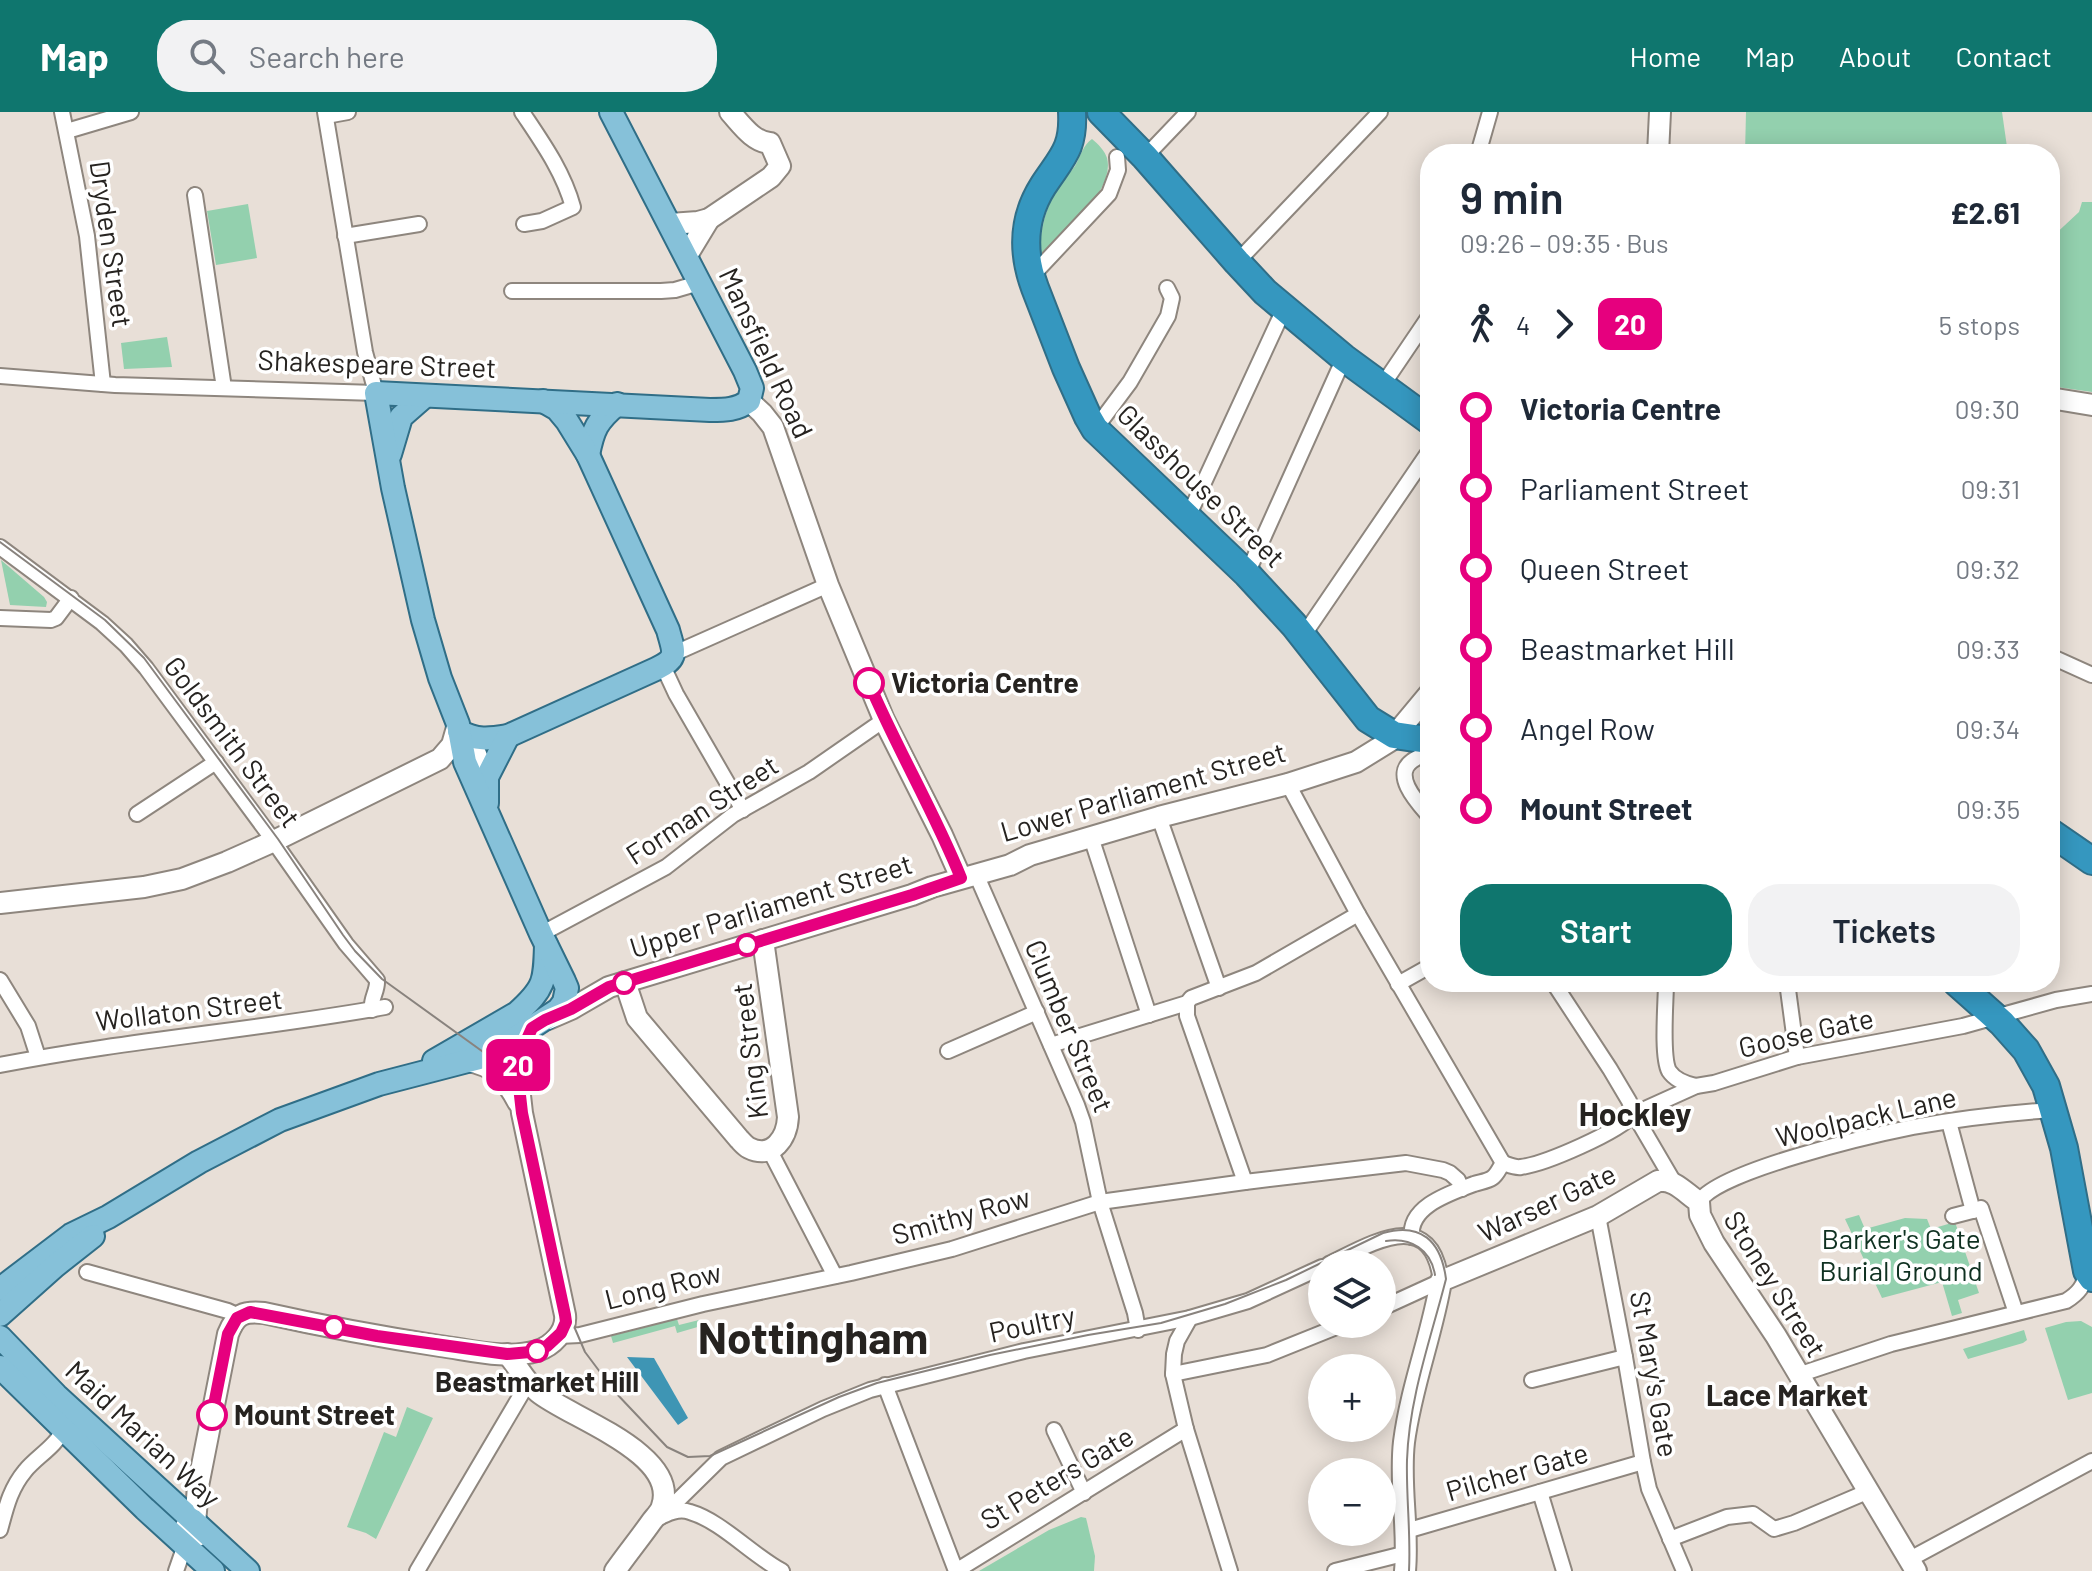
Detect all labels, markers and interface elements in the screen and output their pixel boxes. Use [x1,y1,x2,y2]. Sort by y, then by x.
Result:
search box [157,20,717,92]
text: Map [40,33,109,79]
icon: search [185,34,229,78]
text: Search here [249,38,405,74]
text: Home [1630,39,1701,73]
text: Map [1745,39,1795,73]
text: About [1839,39,1911,73]
text: Contact [1955,39,2052,73]
street label: Dryden Street [83,158,141,329]
text: 9 min [1460,170,1564,223]
text: £2.61 [1950,194,2020,230]
text: 09:26 – 09:35 · Bus [1460,227,1669,258]
street label: Mansfield Road [713,262,821,443]
icon: walk [1460,302,1504,346]
icon: forward [1542,302,1586,346]
text: 20 [1614,307,1646,341]
text: 4 [1516,309,1530,340]
text: 5 stops [1939,309,2020,340]
street label: Shakespeare Street [257,342,497,384]
text: Victoria Centre [1520,390,1721,426]
text: 09:30 [1955,393,2020,424]
street label: Glasshouse Street [1111,397,1293,574]
text: Parliament Street [1520,470,1749,506]
text: 09:31 [1961,473,2020,504]
text: Queen Street [1520,550,1689,586]
text: 09:32 [1956,553,2020,584]
text: Beastmarket Hill [1520,630,1735,666]
text: 09:33 [1956,633,2020,664]
street label: Goldsmith Street [157,649,308,834]
place label: Victoria Centre [891,665,1079,699]
marker: Victoria Centre [854,668,884,698]
text: Angel Row [1520,710,1655,746]
text: 09:34 [1955,713,2020,744]
street label: Lower Parliament Street [996,734,1289,848]
street label: Forman Street [619,747,784,871]
text: Mount Street [1520,790,1692,826]
text: 09:35 [1956,793,2020,824]
street label: Upper Parliament Street [625,846,916,964]
button: Start [1460,884,1732,976]
button: Tickets [1748,884,2020,976]
unlabelled marker [736,934,758,956]
street label: Clumber Street [1018,934,1121,1117]
unlabelled marker [613,972,635,994]
street label: Wollaton Street [94,981,284,1037]
street label: King Street [724,981,774,1121]
street label: Goose Gate [1735,1000,1877,1064]
line badge: 20 [482,1039,554,1091]
text: 20 [502,1048,534,1082]
street label: Woolpack Lane [1772,1079,1959,1153]
district label: Hockley [1579,1094,1691,1132]
street label: Warser Gate [1472,1155,1621,1249]
street label: Smithy Row [888,1179,1034,1251]
street label: Stoney Street [1718,1204,1834,1363]
park label: Barker's Gate Burial Ground [1819,1221,1983,1287]
map controls [1308,1250,1396,1546]
button: layers [1308,1250,1396,1338]
street label: Long Row [601,1254,724,1316]
street label: St Mary's Gate [1624,1288,1686,1460]
street label: Poultry [986,1297,1078,1349]
district label: Nottingham [698,1310,928,1363]
unlabelled marker [323,1316,345,1338]
marker: Beastmarket Hill [526,1340,548,1362]
street label: Maid Marian Way [59,1353,228,1514]
button: + [1308,1354,1396,1442]
place label: Beastmarket Hill [435,1364,639,1398]
district label: Lace Market [1706,1376,1868,1412]
place label: Mount Street [234,1397,395,1431]
marker: Mount Street [197,1400,227,1430]
street label: St Peters Gate [974,1418,1139,1536]
street label: Pilcher Gate [1442,1435,1592,1508]
button: − [1308,1458,1396,1546]

